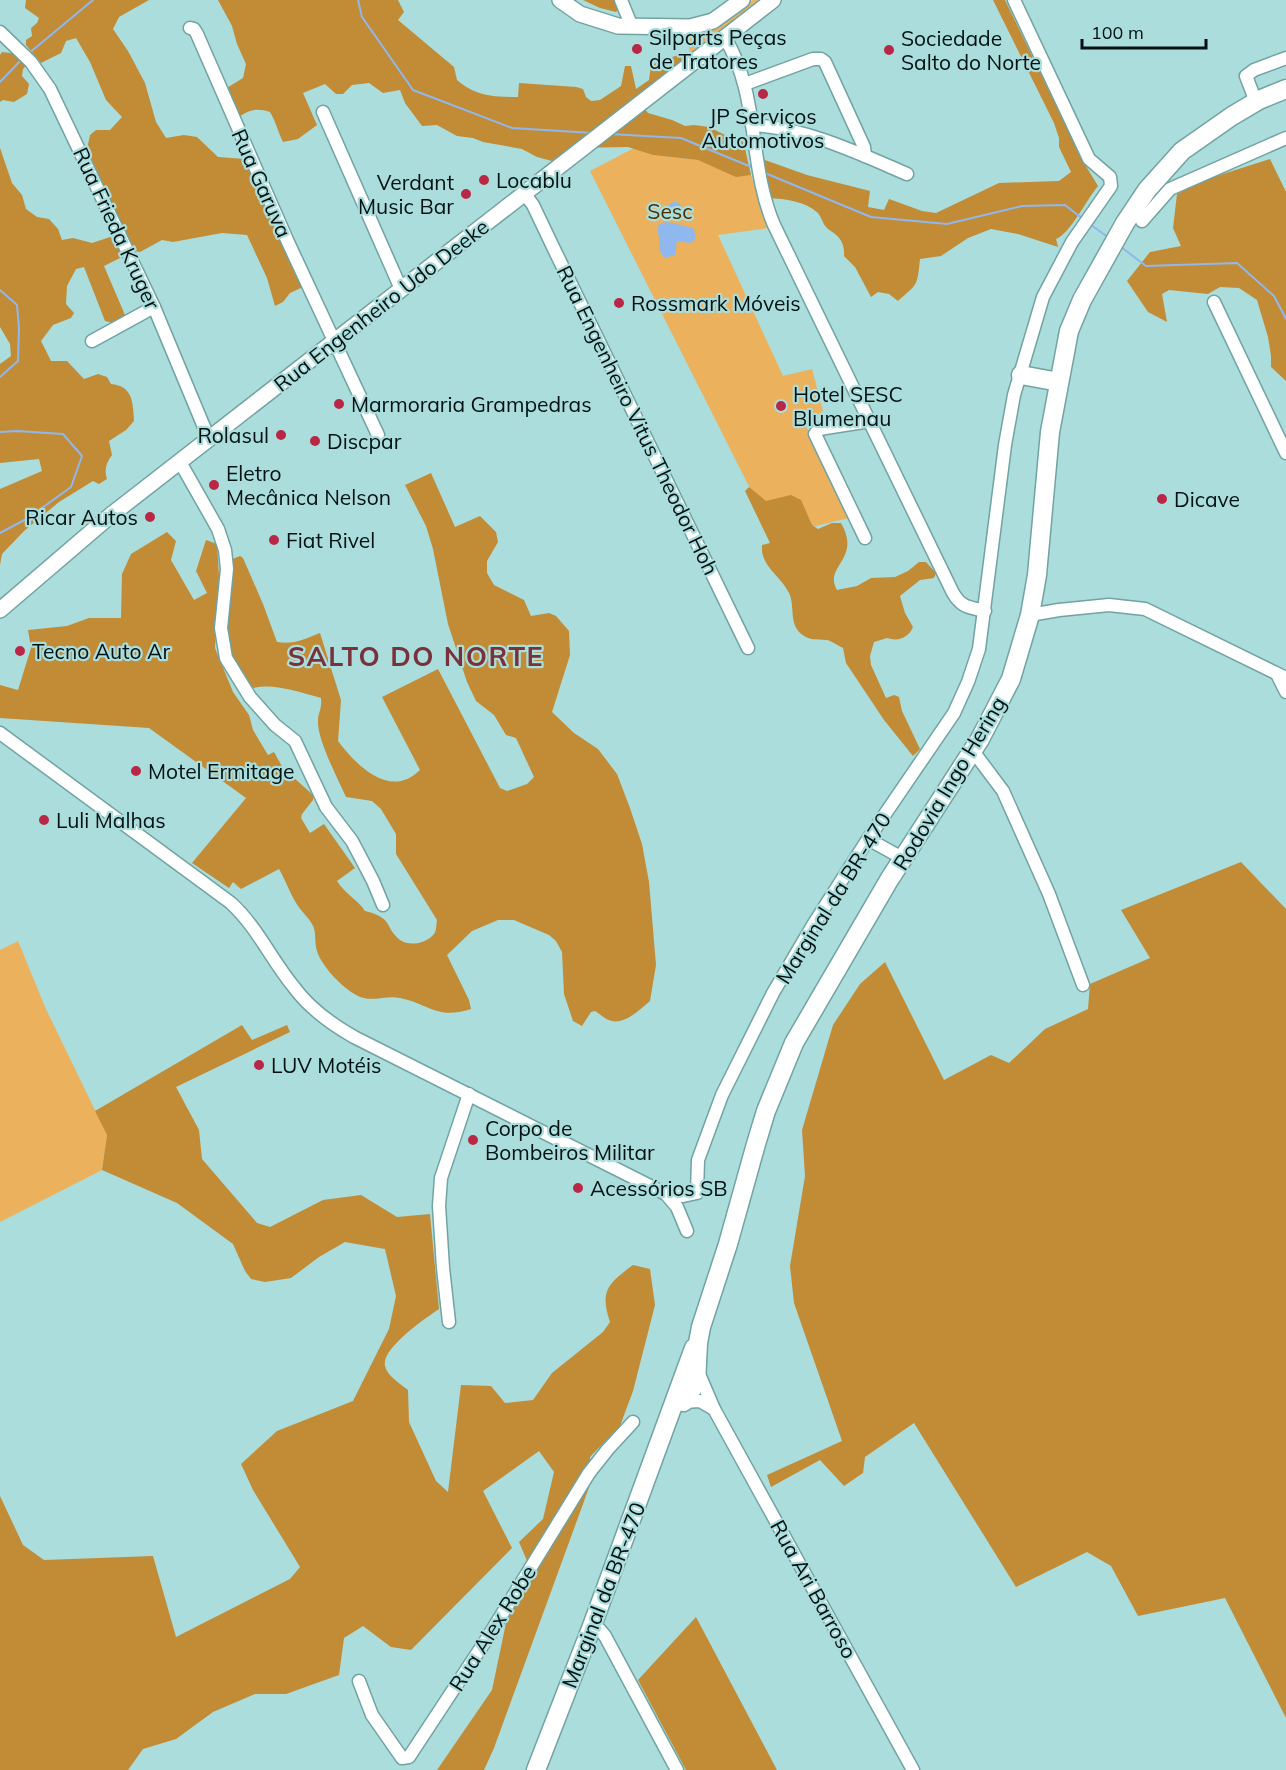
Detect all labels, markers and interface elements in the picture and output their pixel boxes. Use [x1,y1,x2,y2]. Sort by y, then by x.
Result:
scale bar [1082,12,1206,50]
text: 100 m [1091,21,1144,44]
place label: Silparts Peças de Tratores [649,24,787,74]
place label: Sociedade Salto do Norte [901,25,1041,75]
marker: Silparts Peças de Tratores [630,42,644,56]
marker: Sociedade Salto do Norte [882,43,896,57]
marker: JP Serviços Automotivos [756,87,770,101]
place label: JP Serviços Automotivos [702,103,824,153]
street label: Rua Garuva [227,125,297,241]
street label: Rua Frieda Kruger [68,143,166,314]
place label: Locablu [496,167,572,193]
place label: Verdant Music Bar [358,169,454,219]
marker: Locablu [477,173,491,187]
marker: Verdant Music Bar [459,187,473,201]
park label: Sesc [647,198,693,224]
street label: Rua Engenheiro Udo Deeke [268,213,494,397]
street label: Rua Engenheiro Vitus Theodor Hoh [552,261,724,579]
place label: Rossmark Móveis [631,290,801,316]
marker: Rossmark Móveis [612,296,626,310]
place label: Hotel SESC Blumenau [793,381,903,431]
place label: Marmoraria Grampedras [351,391,592,417]
marker: Marmoraria Grampedras [332,397,346,411]
marker: Hotel SESC Blumenau [774,399,788,413]
place label: Rolasul [198,422,269,448]
marker: Rolasul [274,428,288,442]
place label: Discpar [327,428,402,454]
marker: Discpar [308,434,322,448]
place label: Eletro Mecânica Nelson [226,460,391,510]
marker: Eletro Mecânica Nelson [207,478,221,492]
place label: Dicave [1174,486,1240,512]
marker: Dicave [1155,492,1169,506]
place label: Ricar Autos [25,504,138,530]
marker: Ricar Autos [143,510,157,524]
place label: Fiat Rivel [286,527,375,553]
marker: Fiat Rivel [267,533,281,547]
place label: Tecno Auto Ar [32,638,170,664]
district label: SALTO DO NORTE [288,639,544,673]
marker: Tecno Auto Ar [13,644,27,658]
street label: Rodovia Ingo Hering [887,691,1011,875]
place label: Motel Ermitage [148,758,295,784]
marker: Motel Ermitage [129,764,143,778]
place label: Luli Malhas [56,807,166,833]
street label: Marginal da BR-470 [770,808,896,988]
marker: Luli Malhas [37,813,51,827]
place label: LUV Motéis [271,1052,381,1078]
marker: LUV Motéis [252,1058,266,1072]
place label: Corpo de Bombeiros Militar [485,1115,655,1165]
marker: Corpo de Bombeiros Militar [466,1133,480,1147]
place label: Acessórios SB [590,1175,728,1201]
marker: Acessórios SB [571,1181,585,1195]
street label: Marginal da BR-470 [556,1498,650,1692]
street label: Rua Ari Barroso [765,1515,863,1663]
street label: Rua Alex Robe [443,1560,541,1696]

